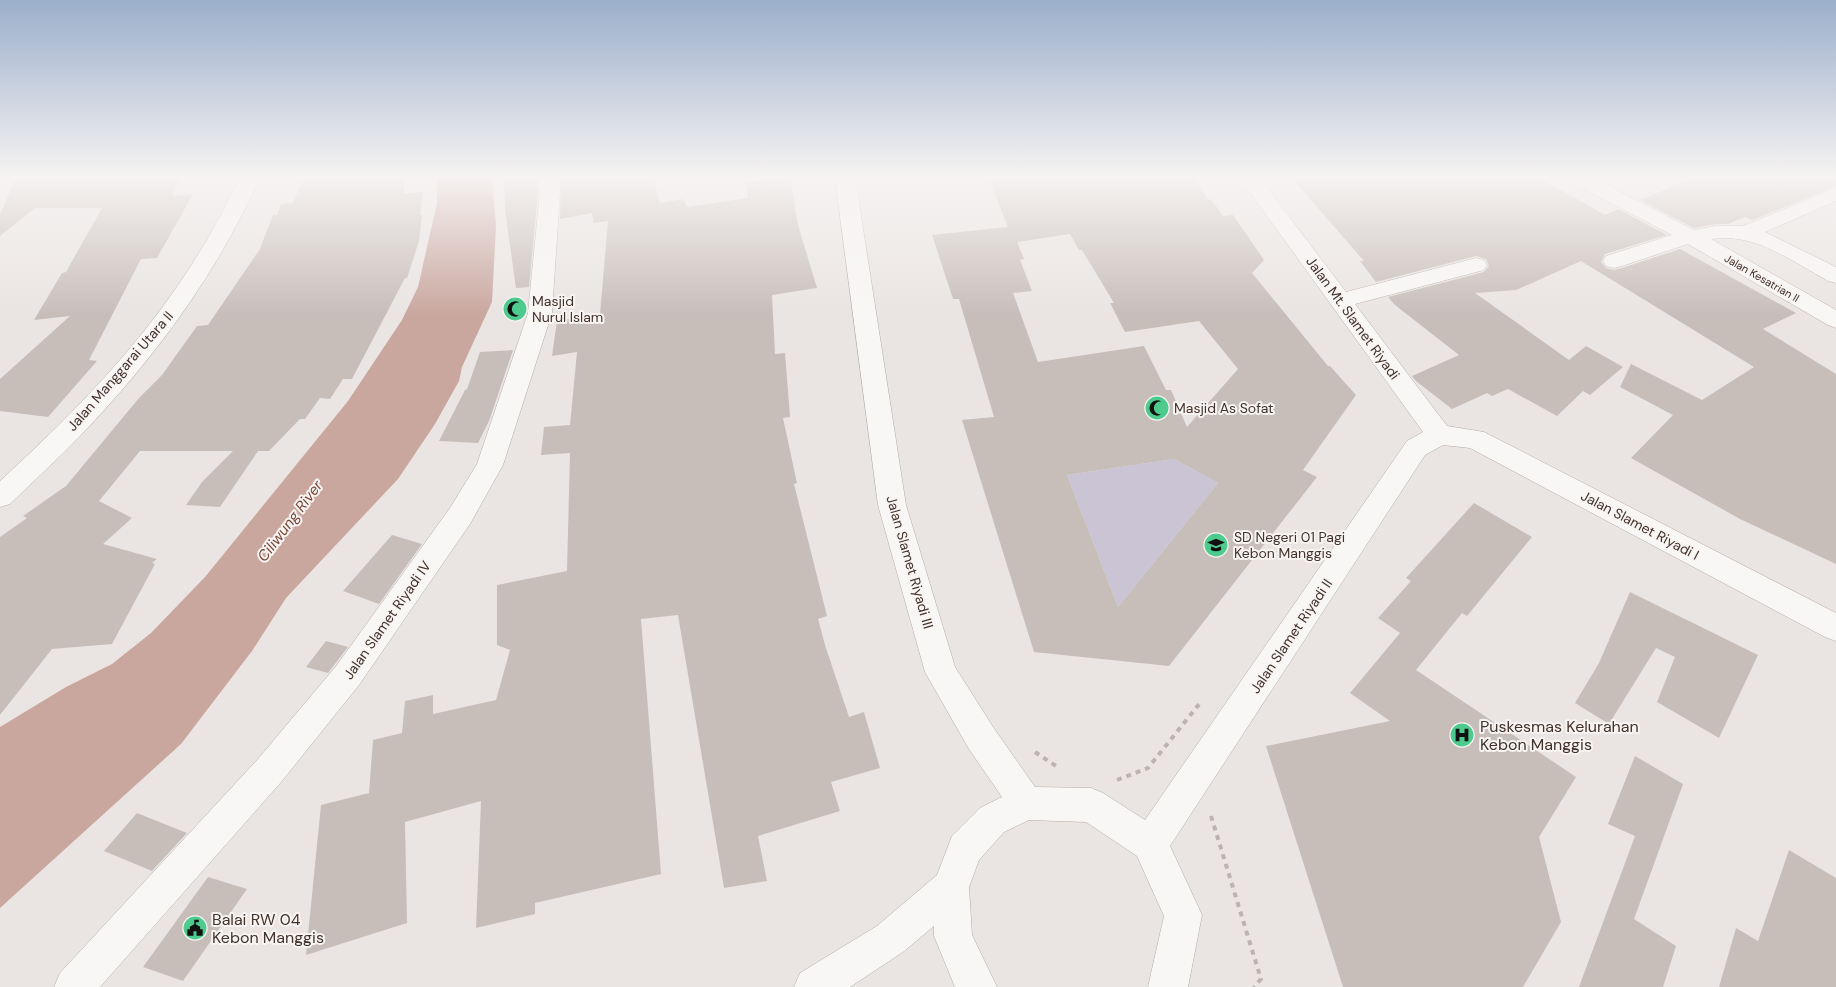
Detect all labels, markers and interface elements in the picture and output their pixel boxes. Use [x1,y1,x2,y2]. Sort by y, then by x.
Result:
street label: Jalan Kesatrian II [1722,251,1802,305]
street label: Jalan Mt. Slamet Riyadi [1302,253,1404,383]
place label: Masjid Nurul Islam [532,292,603,326]
mosque icon: Masjid Nurul Islam [502,296,528,322]
street label: Jalan Manggarai Utara II [63,307,177,435]
mosque icon: Masjid As Sofat [1144,395,1170,421]
place label: Masjid As Sofat [1174,399,1274,417]
water label: Ciliwung River [253,476,327,566]
street label: Jalan Slamet Riyadi I [1578,486,1702,564]
street label: Jalan Slamet Riyadi III [882,493,938,631]
place label: SD Negeri 01 Pagi Kebon Manggis [1234,528,1345,562]
school or university icon: SD Negeri 01 Pagi Kebon Manggis [1203,532,1229,558]
street label: Jalan Slamet Riyadi IV [339,557,435,683]
street label: Jalan Slamet Riyadi II [1246,575,1336,697]
place label: Puskesmas Kelurahan Kebon Manggis [1480,716,1639,755]
hospital icon: Puskesmas Kelurahan Kebon Manggis [1449,722,1475,748]
place label: Balai RW 04 Kebon Manggis [212,909,324,948]
public building icon: Balai RW 04 Kebon Manggis [182,915,208,941]

